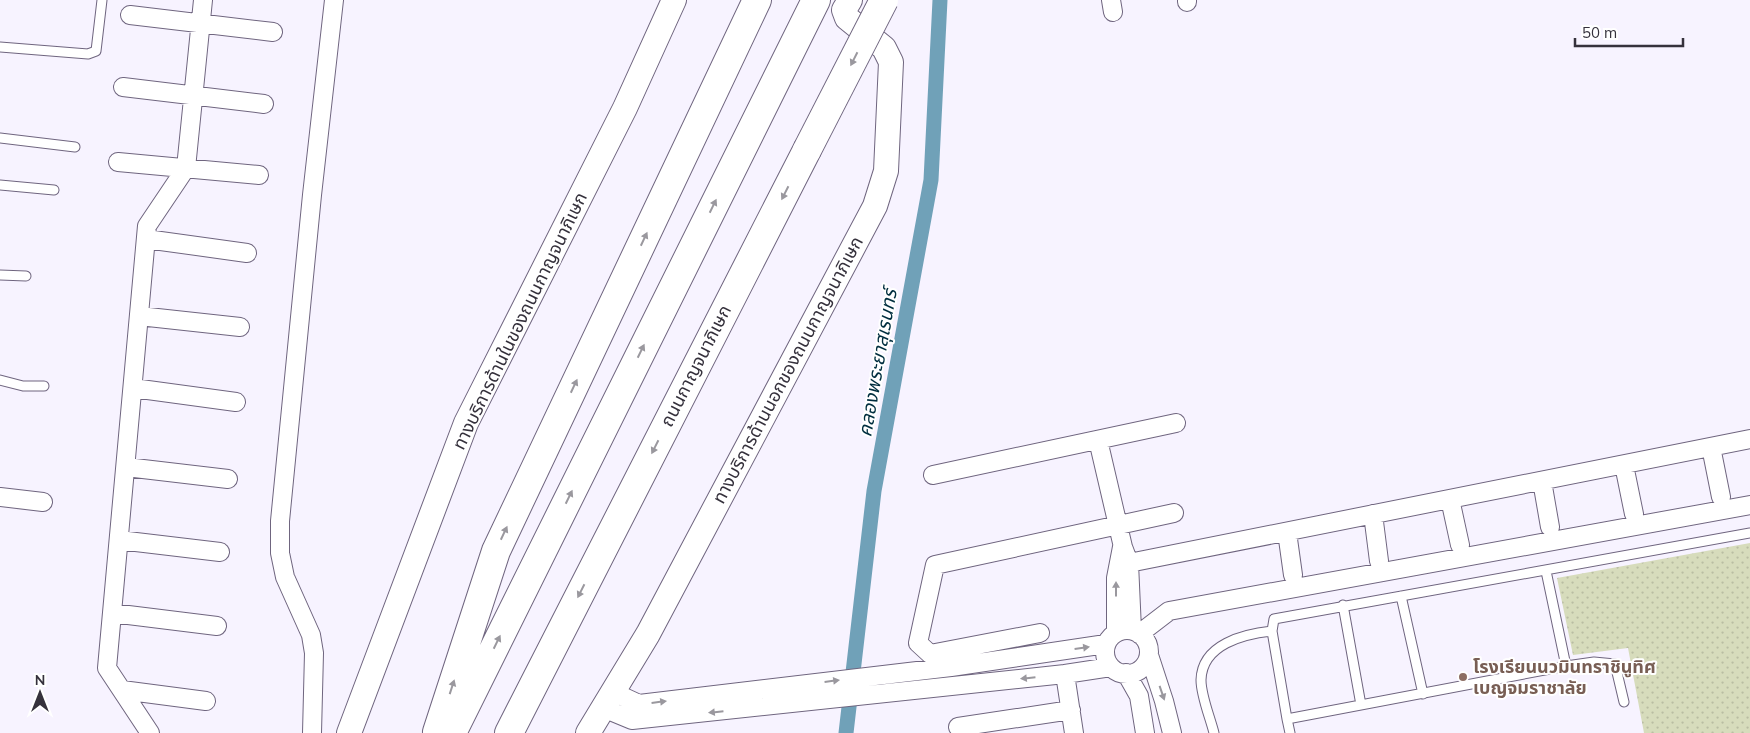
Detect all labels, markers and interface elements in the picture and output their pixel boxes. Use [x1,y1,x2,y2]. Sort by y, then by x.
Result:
scale bar [1575,15,1682,47]
text: 50 m [1582,23,1617,42]
one-way arrow [850,52,858,66]
one-way arrow [781,186,789,200]
street label: ทางบริการด้านในของถนนกาญจนาภิเษก [447,188,592,453]
one-way arrow [709,198,718,213]
one-way arrow [640,232,648,246]
street label: ทางบริการด้านนอกของถนนกาญจนาภิเษก [707,232,868,507]
water label: คลองพระยาสุเรนทร์ [852,282,903,439]
street label: ถนนกาญจนาภิเษก [655,301,736,431]
one-way arrow [637,344,645,358]
one-way arrow [570,379,578,393]
one-way arrow [651,440,659,454]
one-way arrow [565,490,573,504]
one-way arrow [501,526,509,540]
one-way arrow [1112,581,1120,597]
one-way arrow [577,584,585,599]
one-way arrow [493,635,501,649]
one-way arrow [1074,644,1090,652]
place label: โรงเรียนนวมินทราชินูทิศ เบญจมราชาลัย [1473,655,1656,699]
north arrow [15,668,65,718]
text: N [35,671,45,689]
marker: โรงเรียนนวมินทราชินูทิศ เบญจมราชาลัย [1457,671,1469,683]
one-way arrow [1020,674,1036,682]
one-way arrow [824,677,840,685]
one-way arrow [448,679,456,694]
one-way arrow [1158,686,1166,701]
one-way arrow [651,698,667,706]
one-way arrow [708,708,724,716]

